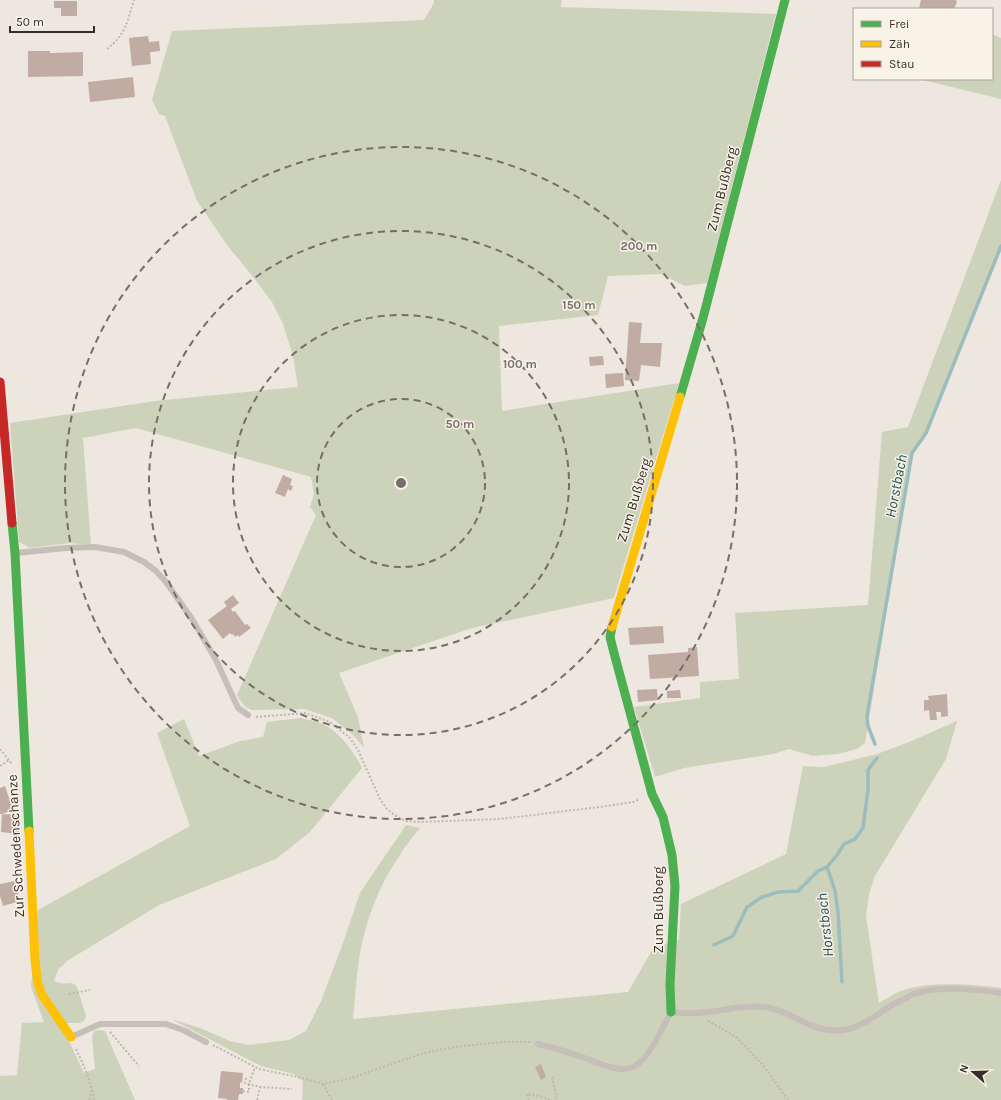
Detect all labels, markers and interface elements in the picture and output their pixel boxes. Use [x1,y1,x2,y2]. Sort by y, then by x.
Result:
scale bar [10,8,94,34]
legend [853,8,993,80]
text: 50 m [16,15,44,29]
text: Frei [889,17,909,31]
text: Zäh [889,37,910,51]
text: Stau [889,57,915,71]
street label: Zum Bußberg [703,145,741,233]
text: 200 m [621,239,657,253]
text: 150 m [562,298,596,312]
text: 100 m [503,357,537,371]
text: 50 m [446,417,475,431]
water label: Horstbach [881,453,911,519]
street label: Zum Bußberg [613,456,655,544]
centre of rings [394,476,408,490]
street label: Zur Schwedenschanze [4,774,28,918]
street label: Zum Bußberg [650,866,667,954]
water label: Horstbach [813,892,837,958]
north arrow [953,1052,993,1092]
text: N [957,1063,972,1075]

